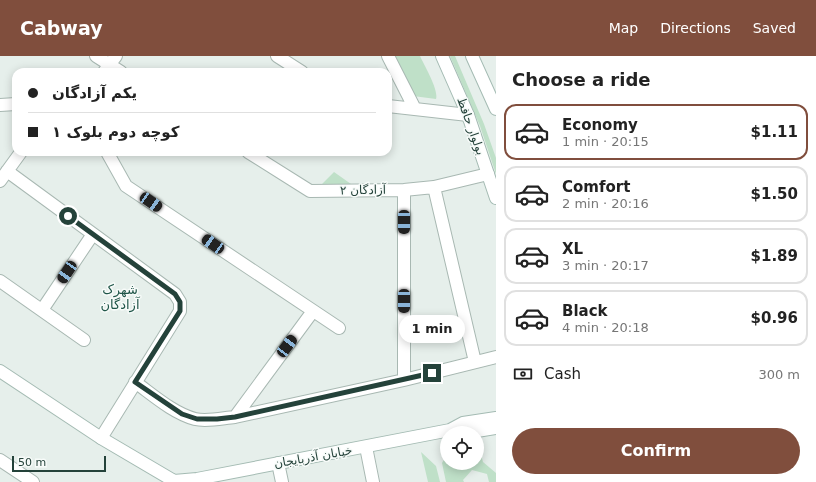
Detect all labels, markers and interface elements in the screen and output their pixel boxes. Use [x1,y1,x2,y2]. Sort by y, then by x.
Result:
text: Cabway [20,17,103,39]
text: Map [609,20,638,36]
text: Directions [660,20,731,36]
text: Saved [753,20,796,36]
text: Choose a ride [512,69,651,90]
text: یکم آزادگان [52,84,137,102]
street label: بولوار حافظ [453,95,488,157]
icon: car [514,114,550,150]
text: Economy [562,116,638,134]
text: کوچه دوم بلوک ۱ [52,123,179,141]
text: $1.11 [751,123,798,141]
text: 1 min · 20:15 [562,134,649,149]
icon: car [514,176,550,212]
text: Comfort [562,178,630,196]
street label: آزادگان ۲ [340,182,387,198]
text: $1.50 [751,185,798,203]
car [138,190,164,214]
text: 2 min · 20:16 [562,196,649,211]
route start [59,207,77,225]
car [398,210,410,234]
car [200,232,226,256]
icon: car [514,238,550,274]
text: XL [562,240,583,258]
text: $1.89 [751,247,798,265]
text: 3 min · 20:17 [562,258,649,273]
car [55,259,79,285]
district label: شهرک آزادگان [101,282,141,313]
car [398,289,410,313]
icon: car [514,300,550,336]
text: Black [562,302,608,320]
text: $0.96 [751,309,798,327]
callout: 1 min [399,315,465,343]
text: 4 min · 20:18 [562,320,649,335]
text: 1 min [412,321,452,336]
car [275,333,299,359]
icon: cash [512,363,534,385]
route end [423,364,441,382]
text: Cash [544,365,581,383]
text: 300 m [758,367,800,382]
map controls [440,426,484,470]
button: locate [440,426,484,470]
button: Confirm [512,428,800,474]
street label: خیابان آذربایجان [273,442,353,472]
scale bar [12,454,106,473]
text: 50 m [18,456,46,469]

